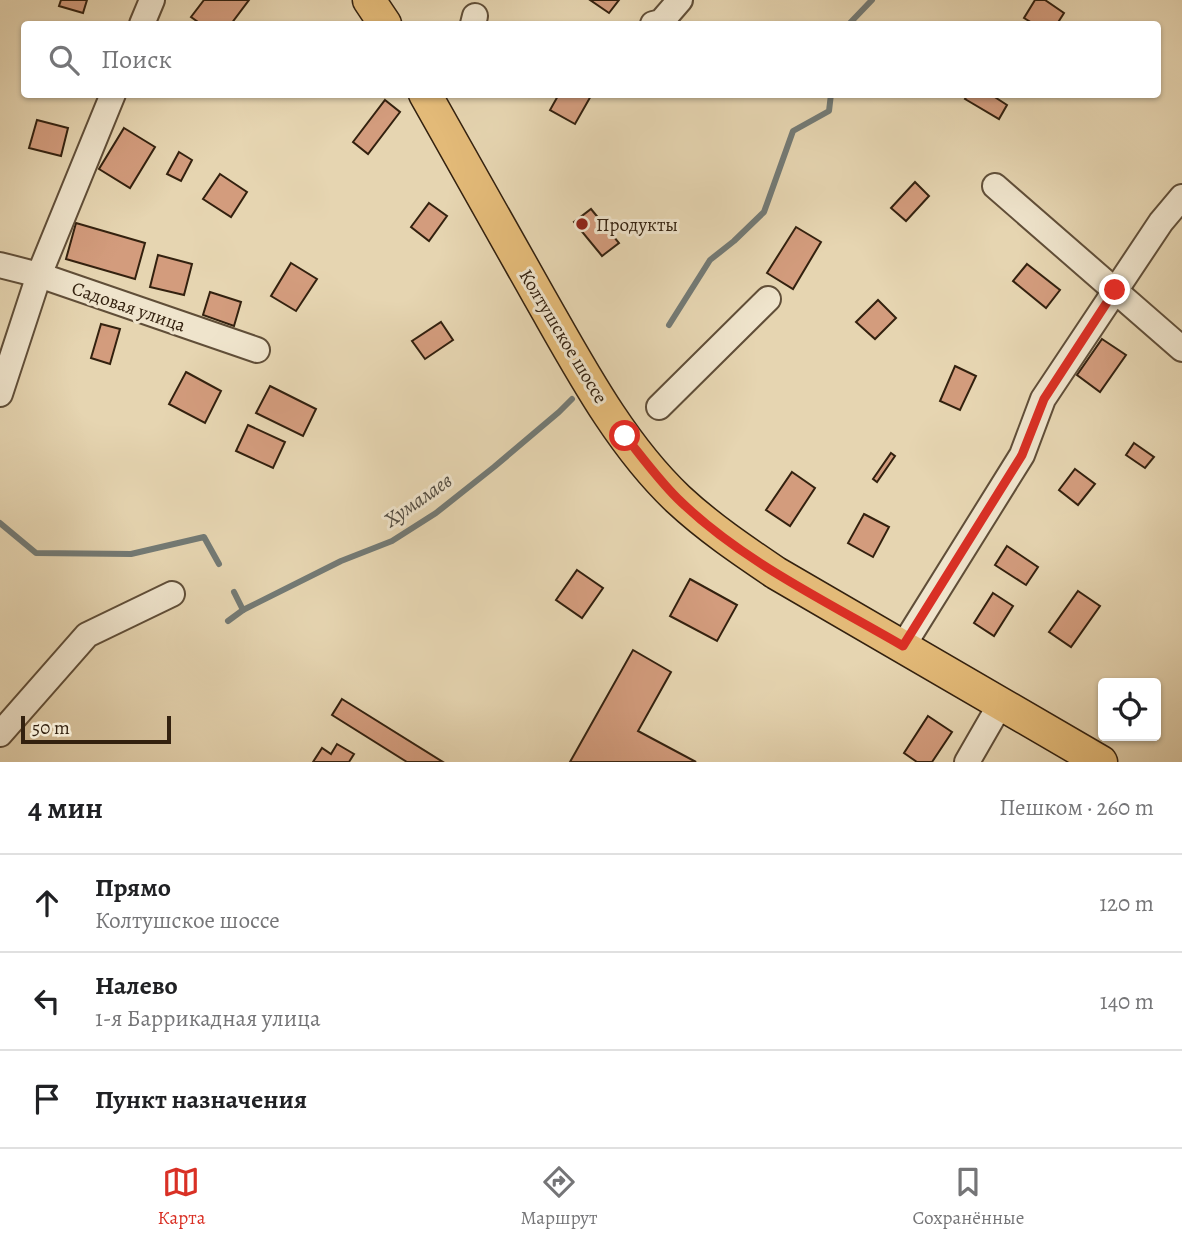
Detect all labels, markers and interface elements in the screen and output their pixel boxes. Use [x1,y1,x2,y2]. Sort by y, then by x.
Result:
search box [21,21,1161,98]
icon: search [45,41,83,79]
text: Поиск [101,42,172,77]
place label: Продукты [596,212,678,238]
marker: Продукты [574,216,590,232]
street label: Колтушское шоссе [513,264,614,409]
route end [1099,274,1130,305]
street label: Садовая улица [68,275,189,339]
route start [609,420,640,451]
water label: Хумалаев [377,466,458,534]
map controls [1098,678,1161,741]
button: locate [1098,678,1161,741]
scale bar [21,713,172,745]
text: 50 m [32,715,70,741]
text: 4 мин [28,788,103,828]
text: Пешком · 260 m [999,792,1154,823]
text: Прямо [95,870,171,905]
icon: ahead [28,884,66,922]
text: 120 m [1099,888,1154,919]
text: Колтушское шоссе [95,905,280,936]
text: Налево [95,968,178,1003]
icon: left [28,982,66,1020]
text: 140 m [1100,986,1154,1017]
text: 1-я Баррикадная улица [95,1003,321,1034]
icon: arrive [28,1080,66,1118]
text: Пункт назначения [95,1082,307,1117]
tab: Карта [158,1163,205,1231]
tab: Маршрут [520,1163,597,1231]
tab: Сохранённые [912,1163,1024,1231]

